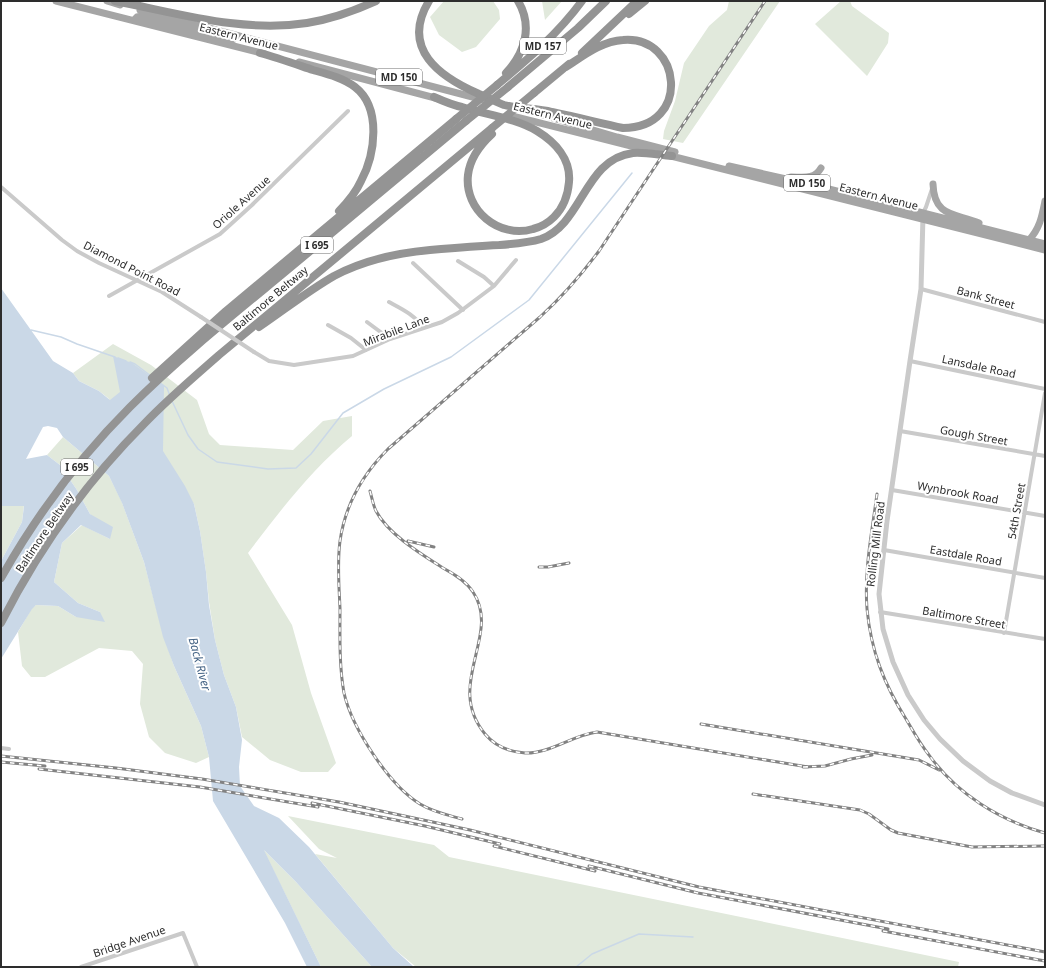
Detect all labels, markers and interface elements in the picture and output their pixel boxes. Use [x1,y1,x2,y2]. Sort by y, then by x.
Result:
street label: Eastern Avenue [198,19,280,53]
road number: MD 157 [520,38,566,54]
road number: MD 150 [376,69,422,85]
street label: Eastern Avenue [512,98,594,132]
street label: Oriole Avenue [209,172,273,232]
road number: MD 150 [784,175,830,191]
street label: Eastern Avenue [838,179,920,213]
street label: Diamond Point Road [81,237,183,299]
road number: I 695 [301,237,333,253]
street label: Baltimore Beltway [229,262,311,334]
street label: Bank Street [955,282,1017,312]
street label: Mirabile Lane [361,310,431,350]
street label: Lansdale Road [941,351,1017,381]
street label: Gough Street [939,422,1009,448]
road number: I 695 [61,459,93,475]
street label: Wynbrook Road [916,477,1000,507]
street label: 54th Street [1004,482,1028,540]
street label: Baltimore Beltway [12,489,77,575]
street label: Rolling Mill Road [862,500,888,588]
street label: Eastdale Road [929,541,1003,569]
street label: Baltimore Street [921,602,1007,632]
water label: Back River [185,635,216,694]
street label: Bridge Avenue [91,922,167,960]

